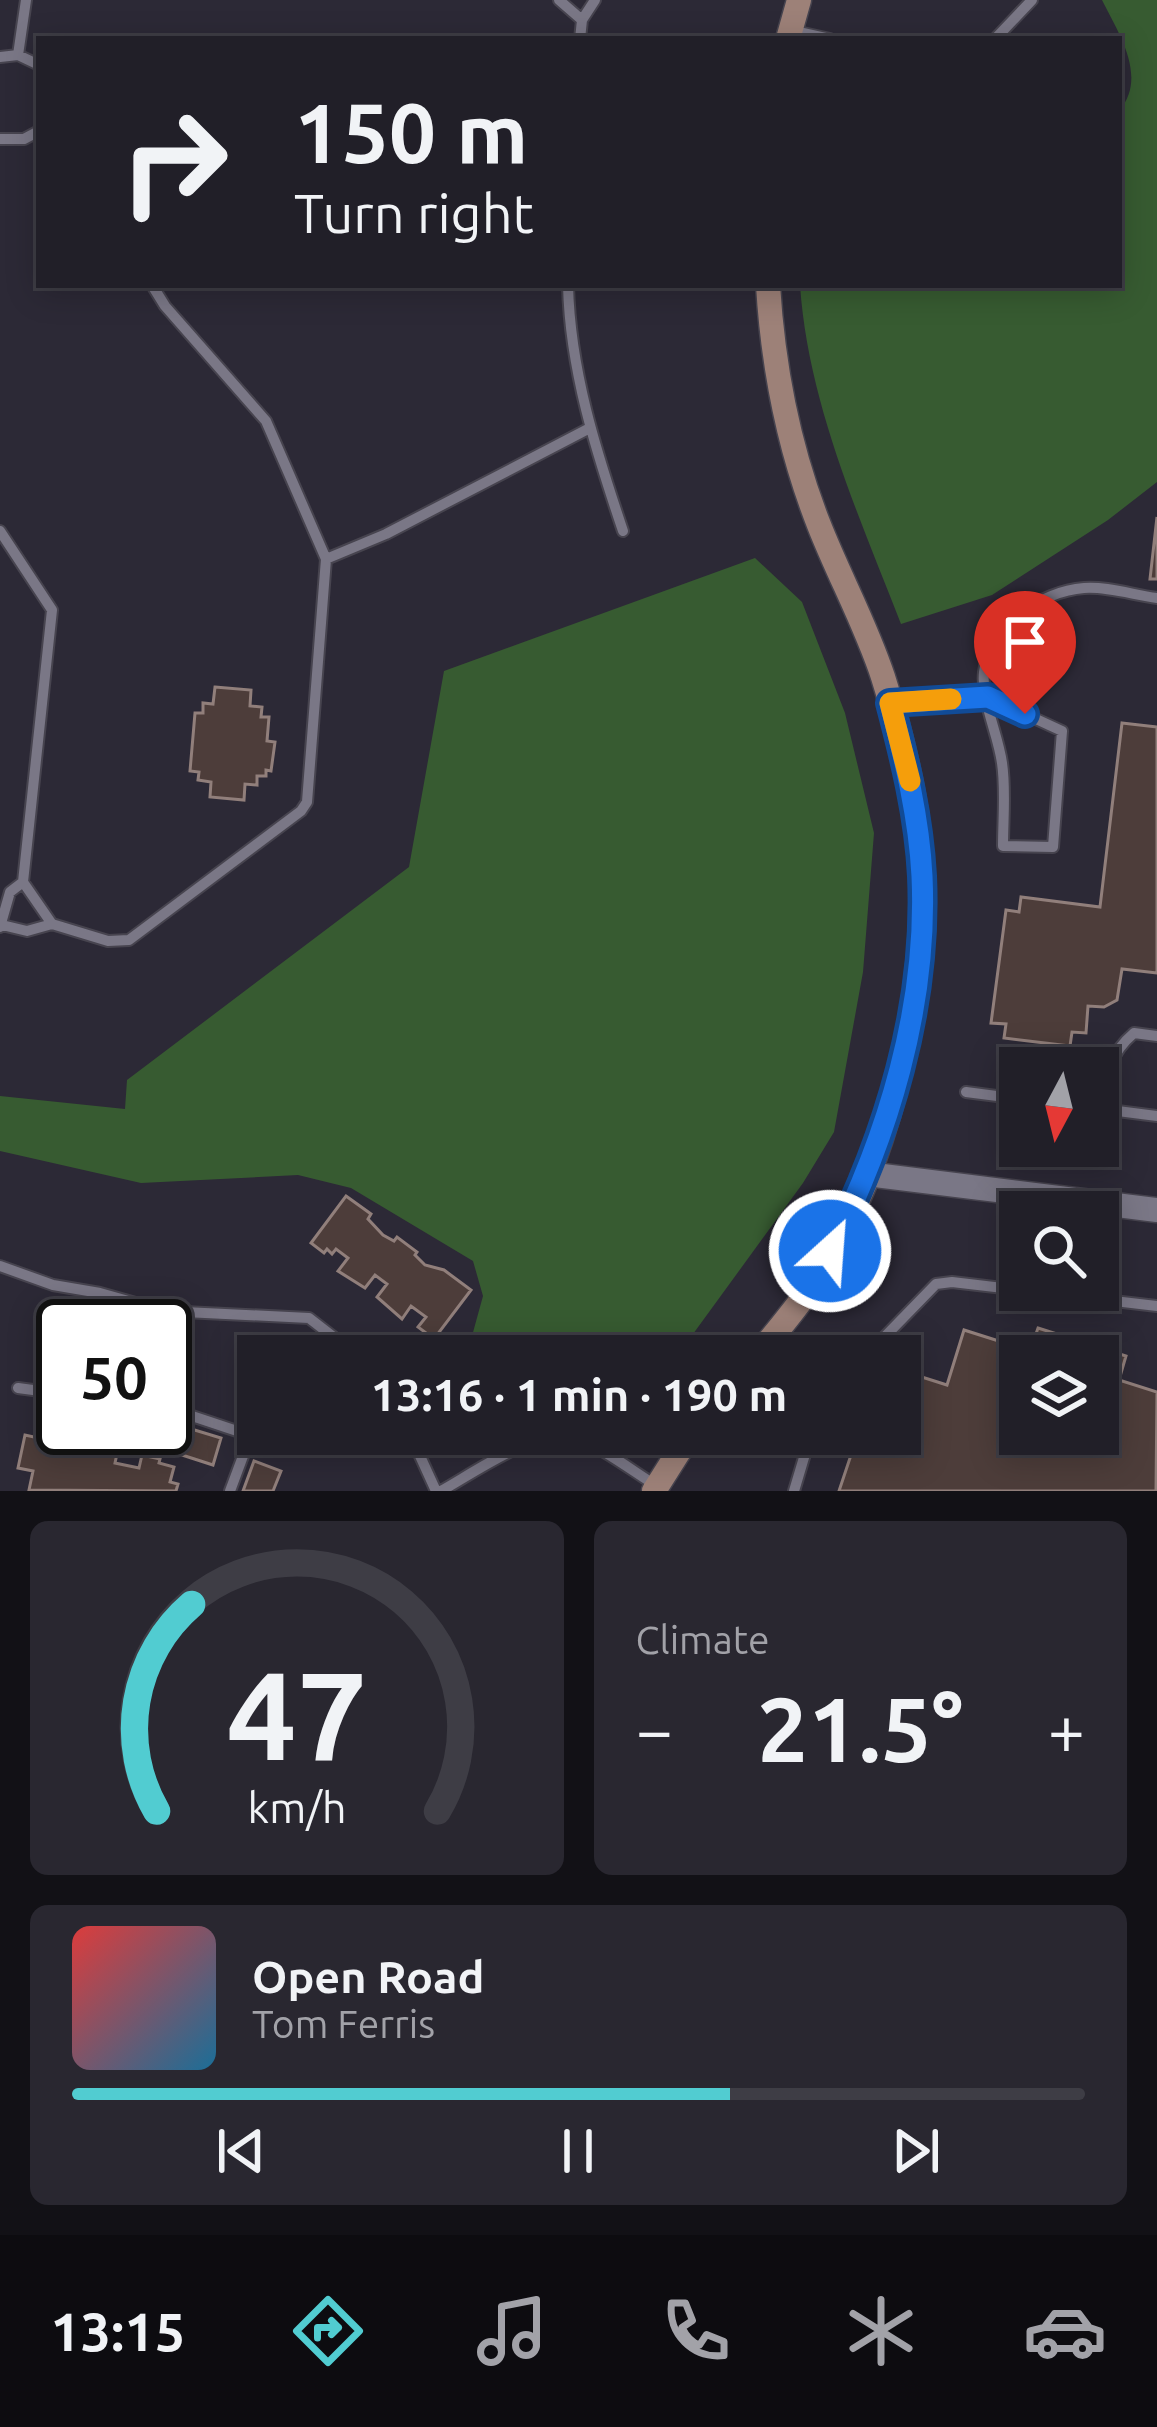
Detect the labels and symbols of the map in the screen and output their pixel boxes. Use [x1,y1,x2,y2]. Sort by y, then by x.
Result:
pin [974,591,1076,714]
north arrow [999,1047,1119,1167]
position arrow [767,1188,893,1314]
speed limit sign: 50 [36,1299,192,1455]

